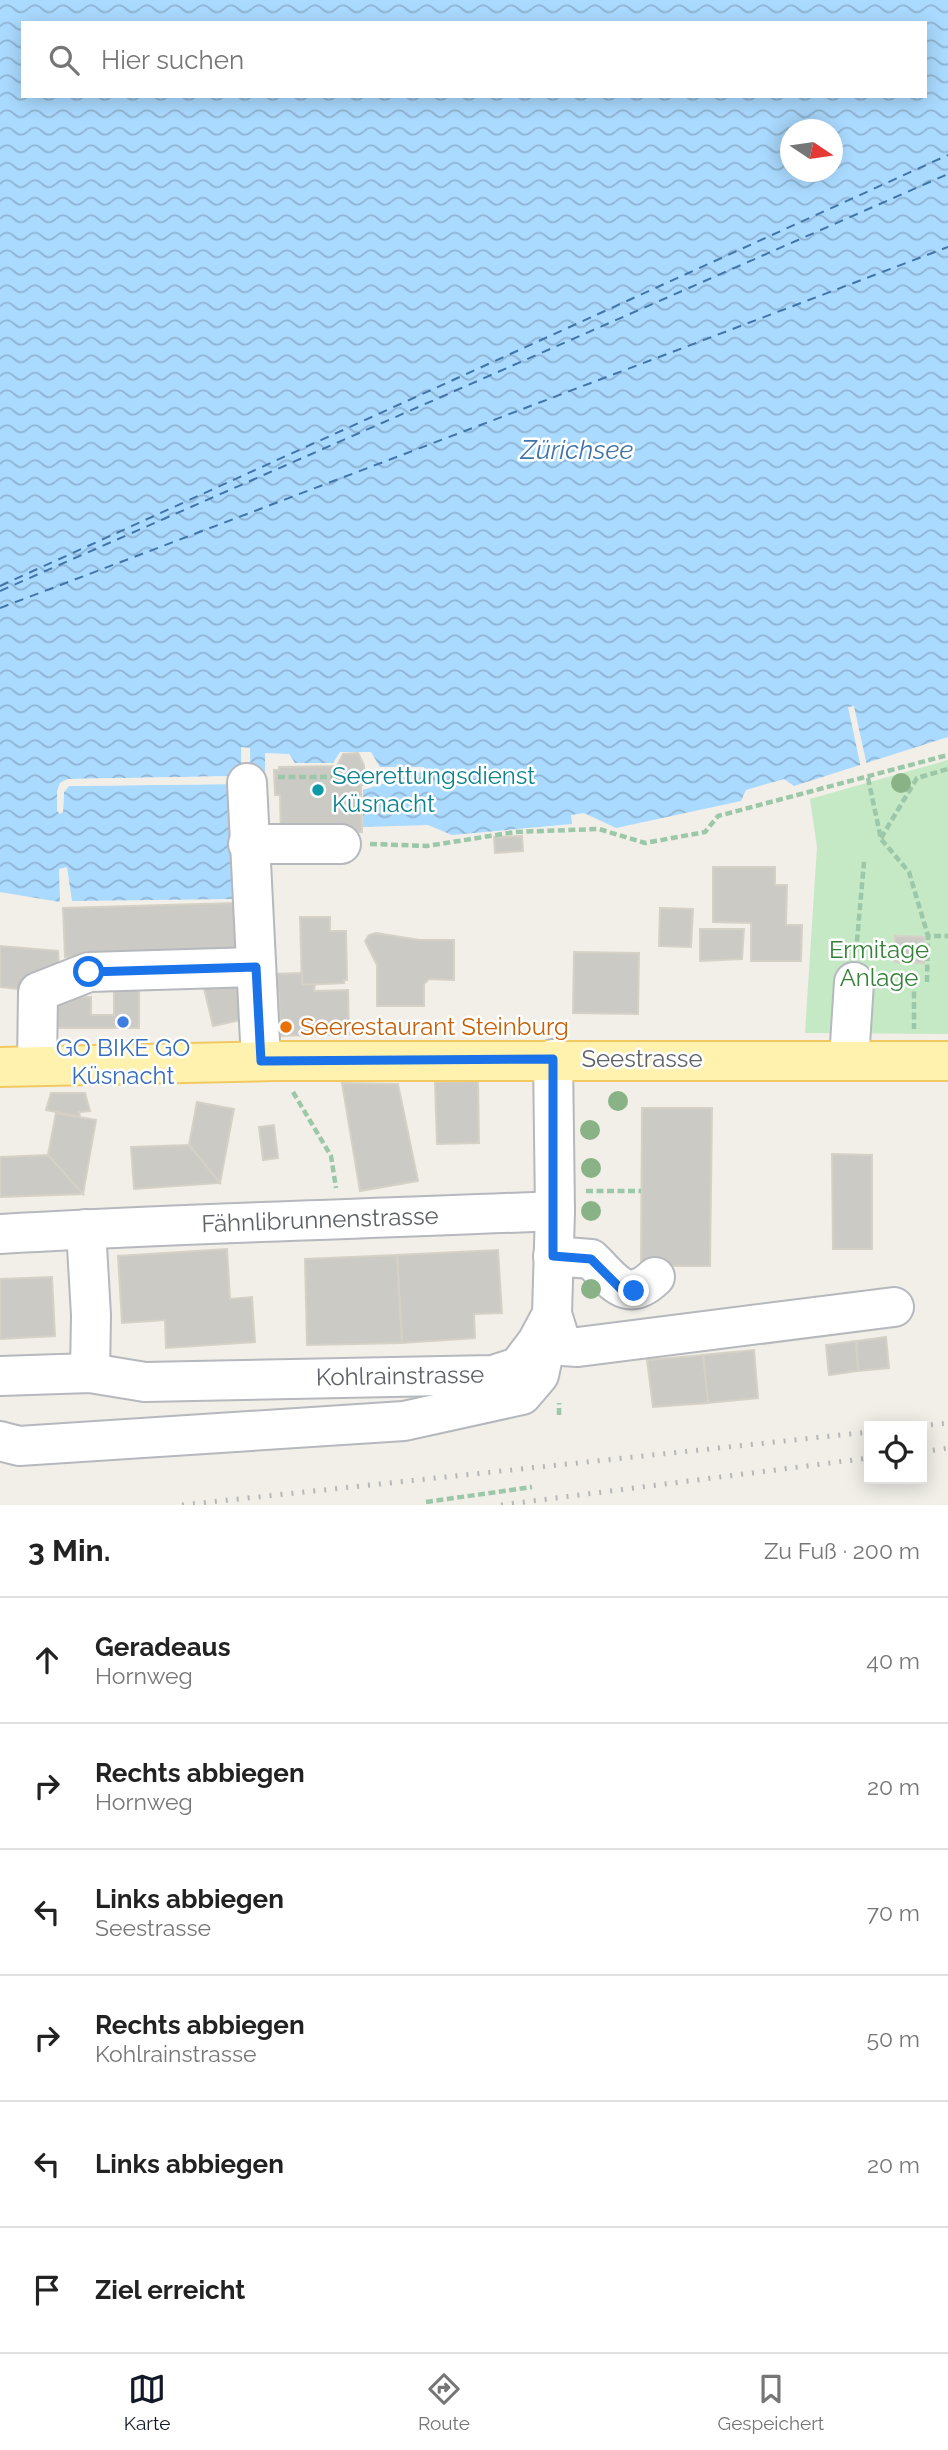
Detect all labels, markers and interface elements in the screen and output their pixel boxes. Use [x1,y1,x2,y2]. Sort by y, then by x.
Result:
search box [21,21,927,98]
icon: search [45,41,83,79]
text: Hier suchen [101,45,244,75]
north arrow [780,119,843,182]
water label: Zürichsee [520,435,633,465]
place label: Seerettungsdienst Küsnacht [332,761,535,818]
marker: Seerettungsdienst Küsnacht [310,782,326,798]
park label: Ermitage Anlage [829,935,929,992]
route start [73,956,104,987]
place label: Seerestaurant Steinburg [300,1012,569,1041]
marker: GO BIKE GO Küsnacht [115,1014,131,1030]
marker: Seerestaurant Steinburg [278,1019,294,1035]
place label: GO BIKE GO Küsnacht [56,1033,190,1090]
street label: Seestrasse [581,1044,703,1073]
street label: Fähnlibrunnenstrasse [201,1201,439,1238]
route end [618,1275,649,1306]
street label: Kohlrainstrasse [315,1360,484,1391]
map controls [864,1421,927,1484]
button: locate [864,1421,927,1484]
text: 3 Min. [28,1533,110,1568]
text: Zu Fuß · 200 m [764,1537,920,1564]
text: Geradeaus [95,1632,231,1662]
icon: ahead [28,1641,66,1679]
text: 40 m [866,1647,920,1674]
text: Hornweg [95,1662,193,1689]
text: Rechts abbiegen [95,1758,305,1788]
icon: right [28,1767,66,1805]
text: 20 m [867,1773,920,1800]
text: Hornweg [95,1788,193,1815]
text: Links abbiegen [95,1884,284,1914]
icon: left [28,1893,66,1931]
text: 70 m [867,1899,920,1926]
text: Seestrasse [95,1914,211,1941]
text: Rechts abbiegen [95,2010,305,2040]
icon: right [28,2019,66,2057]
text: 50 m [866,2025,920,2052]
text: Kohlrainstrasse [95,2040,257,2067]
icon: left [28,2145,66,2183]
text: Links abbiegen [95,2149,284,2179]
text: 20 m [867,2151,920,2178]
icon: arrive [28,2271,66,2309]
text: Ziel erreicht [95,2275,245,2305]
tab: Karte [124,2370,170,2434]
tab: Route [418,2370,470,2434]
tab: Gespeichert [718,2370,824,2434]

